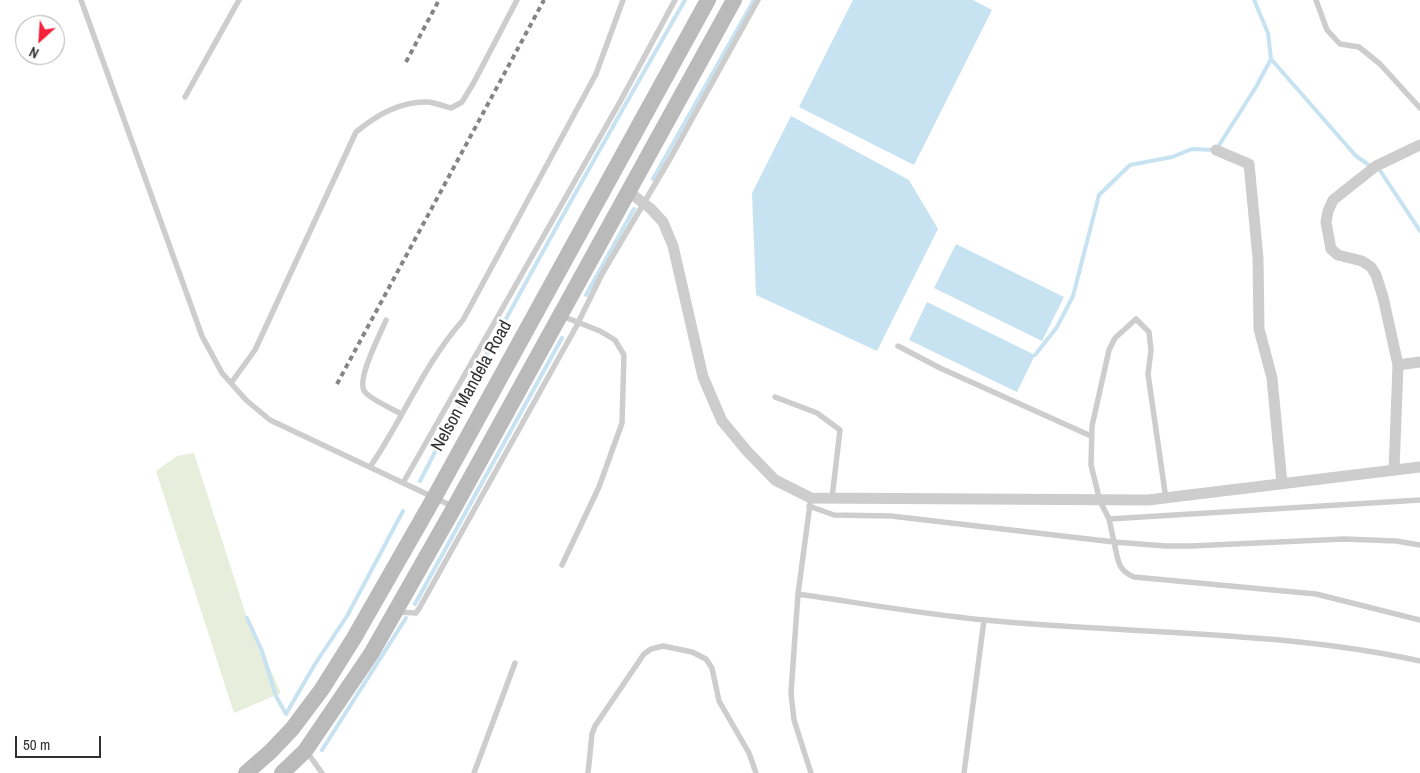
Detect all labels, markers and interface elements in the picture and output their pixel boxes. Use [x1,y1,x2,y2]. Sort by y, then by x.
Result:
north arrow [15,15,65,65]
text: N [26,43,42,62]
street label: Nelson Mandela Road [427,317,517,455]
scale bar [18,726,104,758]
text: 50 m [23,734,50,755]

